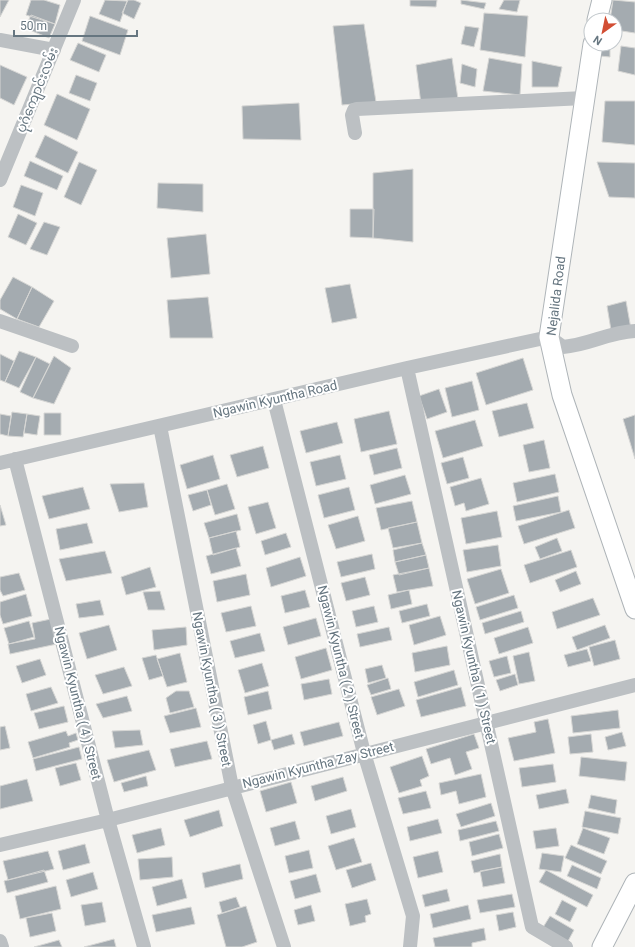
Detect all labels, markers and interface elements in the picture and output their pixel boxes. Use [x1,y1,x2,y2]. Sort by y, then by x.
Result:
scale bar [14,12,137,38]
north arrow [583,12,623,52]
text: 50 m [20,19,47,33]
text: N [591,32,605,48]
street label: ပုဂံကျောင်းလမ်း [12,45,64,136]
street label: Nejalida Road [544,255,568,337]
street label: Ngawin Kyuntha Road [211,377,339,421]
street label: Ngawin Kyuntha ( 2 ) Street [315,584,367,740]
street label: Ngawin Kyuntha ( 1 ) Street [449,589,499,745]
street label: Ngawin Kyuntha ( 3 ) Street [190,610,234,768]
street label: Ngawin Kyuntha ( 4 ) Street [52,625,104,781]
street label: Ngawin Kyuntha Zay Street [241,739,395,791]

